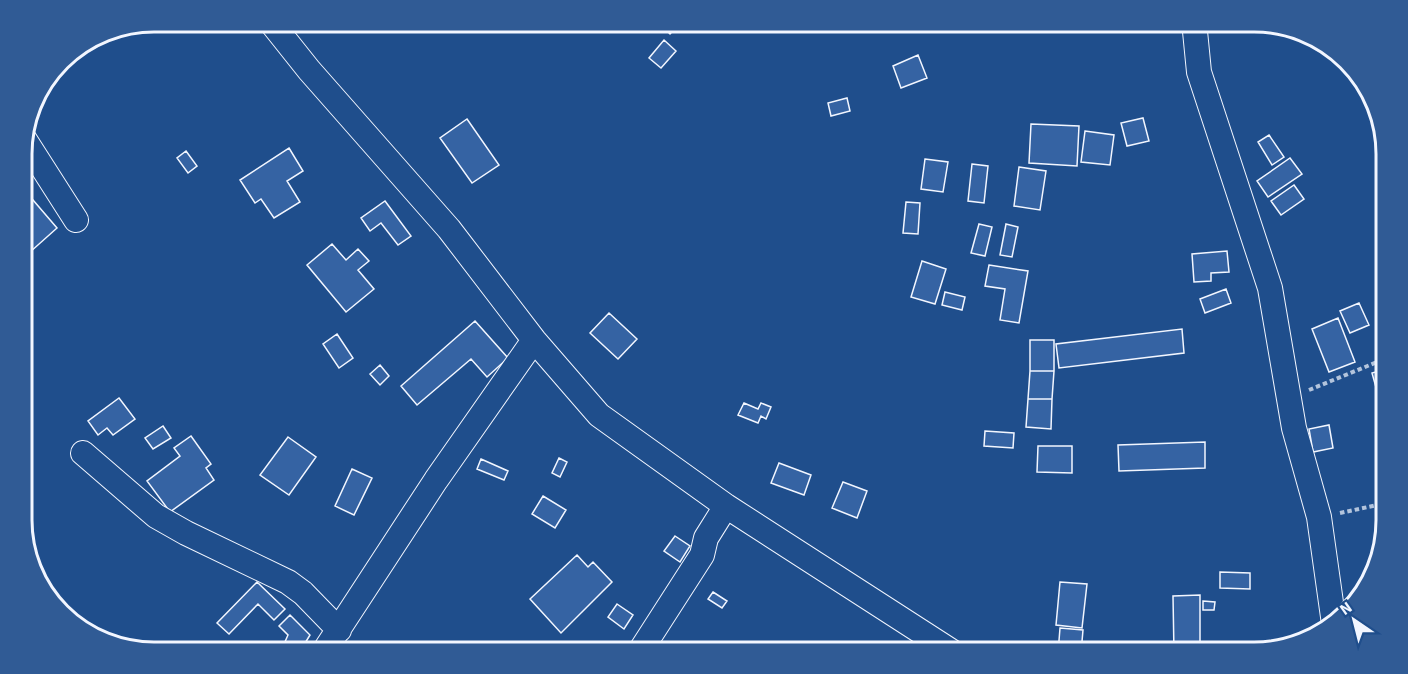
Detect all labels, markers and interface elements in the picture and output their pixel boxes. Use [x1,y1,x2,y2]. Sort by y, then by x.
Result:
north arrow [1324,590,1384,650]
text: N [1335,596,1357,621]

